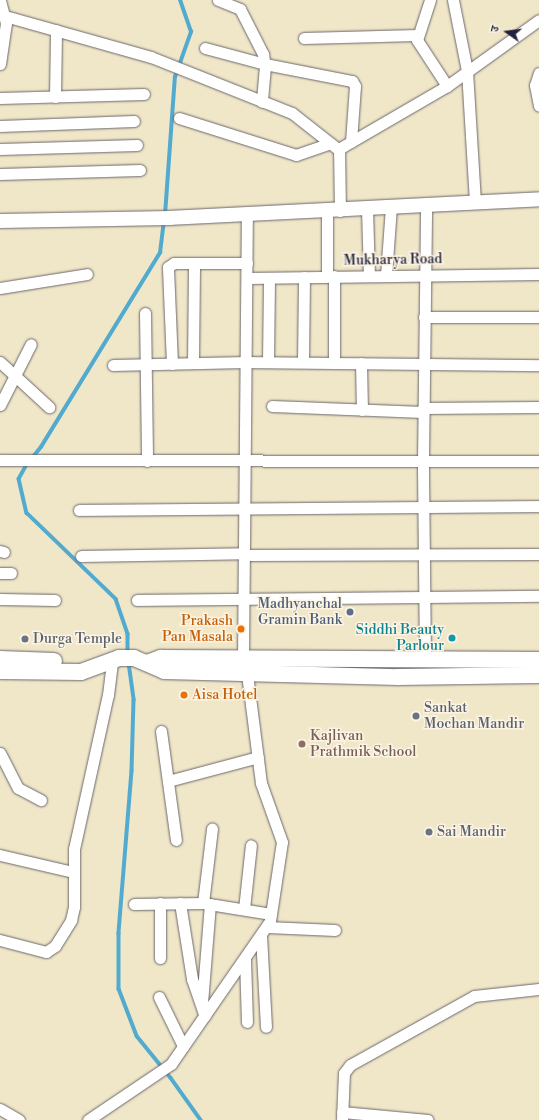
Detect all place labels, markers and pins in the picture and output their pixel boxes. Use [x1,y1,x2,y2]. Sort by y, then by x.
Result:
place label: Madhyanchal Gramin Bank [258,596,342,628]
marker: Madhyanchal Gramin Bank [345,607,355,617]
place label: Prakash Pan Masala [162,613,233,646]
place label: Siddhi Beauty Parlour [356,622,444,654]
marker: Prakash Pan Masala [236,624,246,634]
place label: Durga Temple [33,631,122,647]
marker: Siddhi Beauty Parlour [447,633,457,643]
marker: Durga Temple [20,634,30,644]
place label: Aisa Hotel [192,687,257,703]
marker: Aisa Hotel [179,690,189,700]
place label: Sankat Mochan Mandir [424,700,524,732]
marker: Sankat Mochan Mandir [411,711,421,721]
place label: Kajlivan Prathmik School [310,728,416,760]
marker: Kajlivan Prathmik School [297,739,307,749]
place label: Sai Mandir [437,824,506,840]
marker: Sai Mandir [424,827,434,837]

